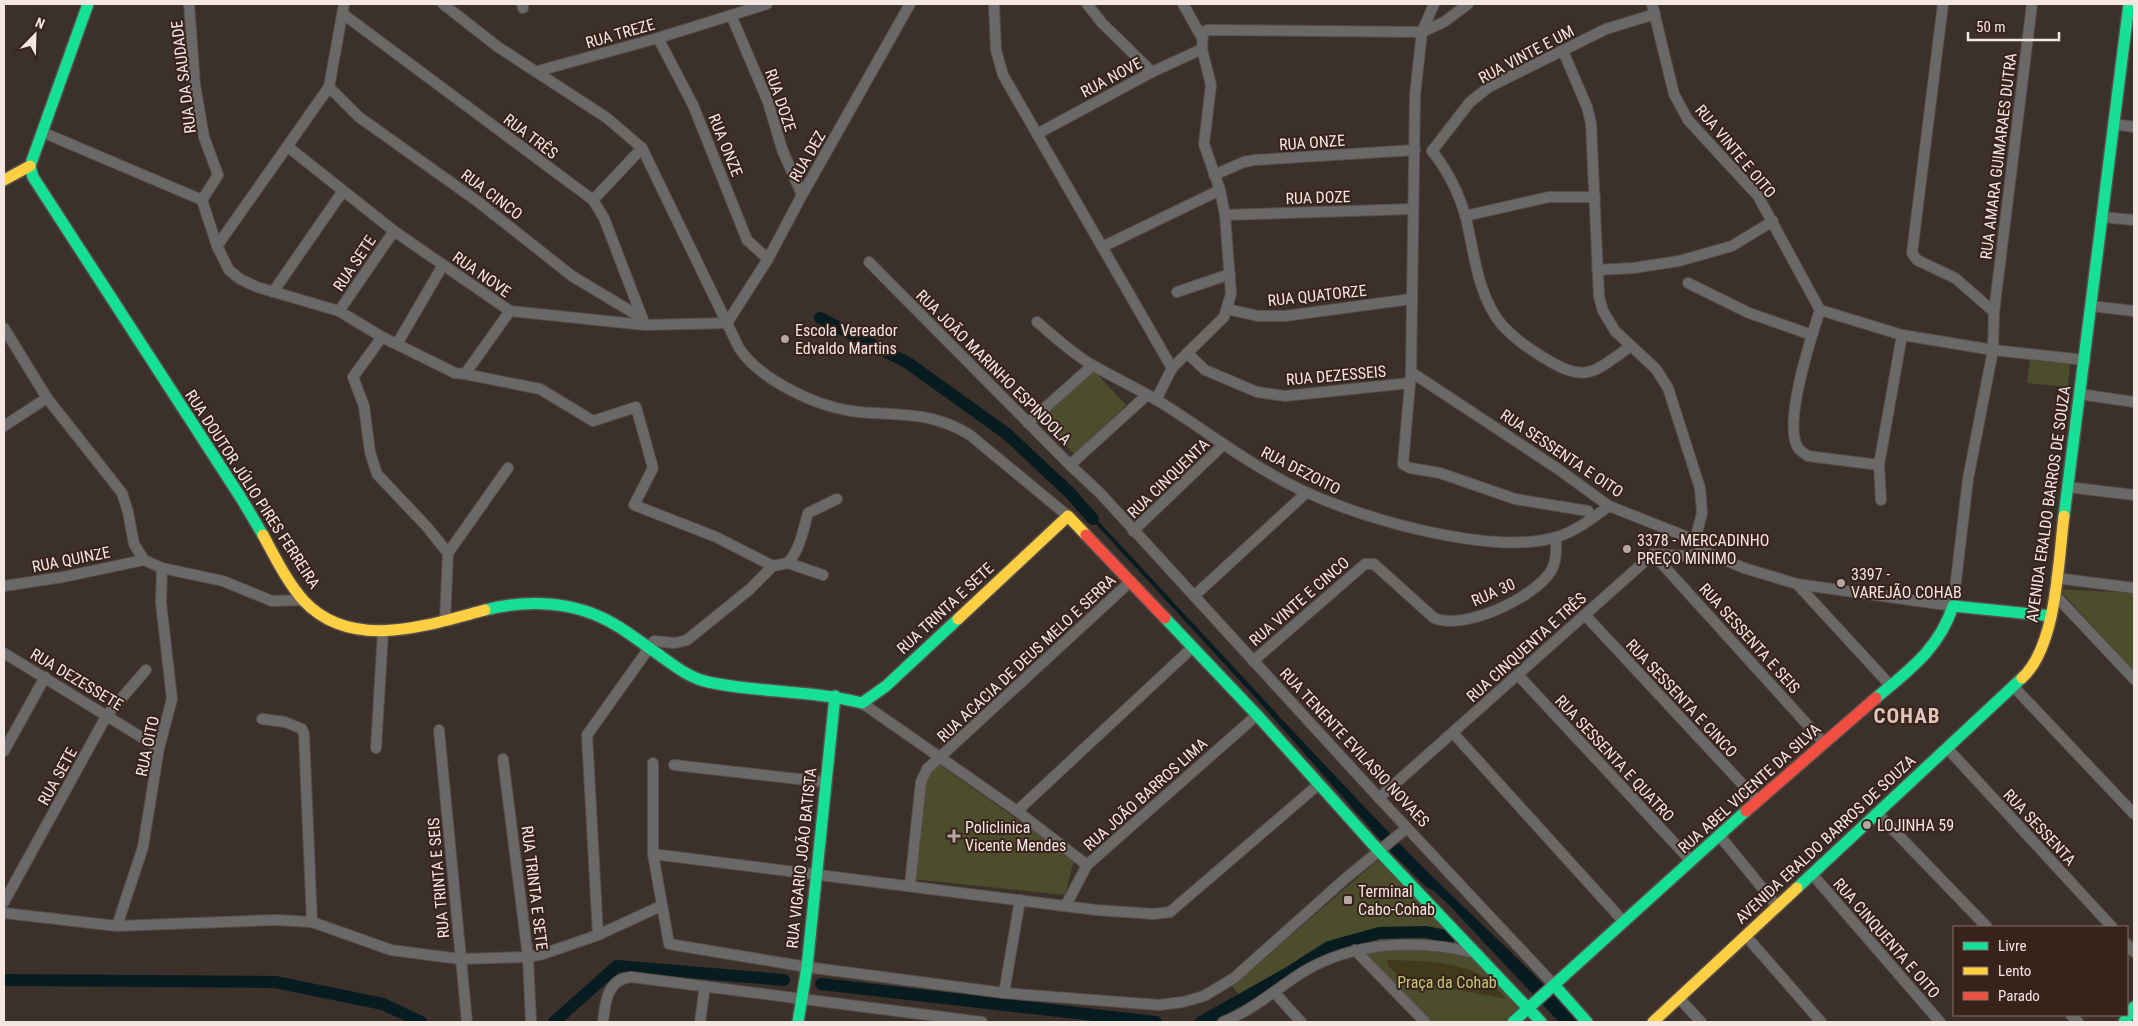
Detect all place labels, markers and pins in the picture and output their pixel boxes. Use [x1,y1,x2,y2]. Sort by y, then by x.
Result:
place label: Escola Vereador Edvaldo Martins [795,321,898,358]
marker: Escola Vereador Edvaldo Martins [779,333,791,345]
place label: 3378 - MERCADINHO PREÇO MINIMO [1637,531,1769,568]
marker: 3378 - MERCADINHO PREÇO MINIMO [1621,543,1633,555]
place label: 3397 - VAREJÃO COHAB [1851,565,1962,602]
marker: 3397 - VAREJÃO COHAB [1835,577,1847,589]
place label: LOJINHA 59 [1877,816,1954,835]
place label: Policlinica Vicente Mendes [965,818,1066,855]
marker: LOJINHA 59 [1861,819,1873,831]
marker: Policlinica Vicente Mendes [947,829,961,843]
place label: Terminal Cabo-Cohab [1358,882,1435,919]
marker: Terminal Cabo-Cohab [1342,894,1354,906]

